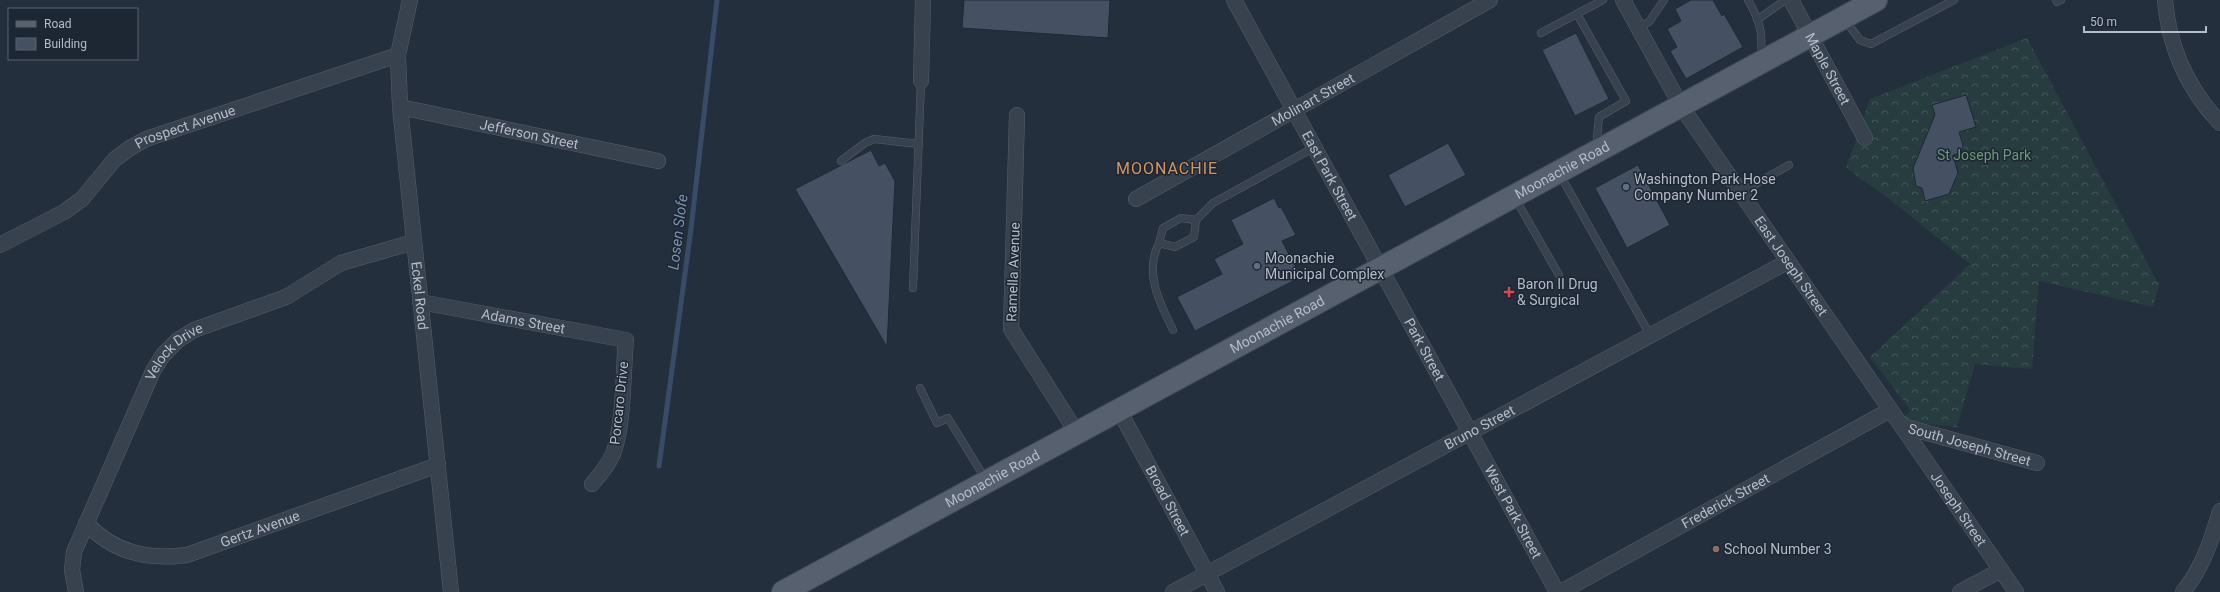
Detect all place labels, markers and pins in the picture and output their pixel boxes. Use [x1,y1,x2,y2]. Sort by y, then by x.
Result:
place label: Washington Park Hose Company Number 2 [1634,171,1776,203]
marker: Washington Park Hose Company Number 2 [1621,182,1631,192]
place label: Moonachie Municipal Complex [1265,250,1384,282]
marker: Moonachie Municipal Complex [1252,261,1262,271]
place label: Baron II Drug & Surgical [1517,276,1598,308]
marker: Baron II Drug & Surgical [1504,287,1514,297]
place label: School Number 3 [1724,541,1832,557]
marker: School Number 3 [1711,544,1721,554]

